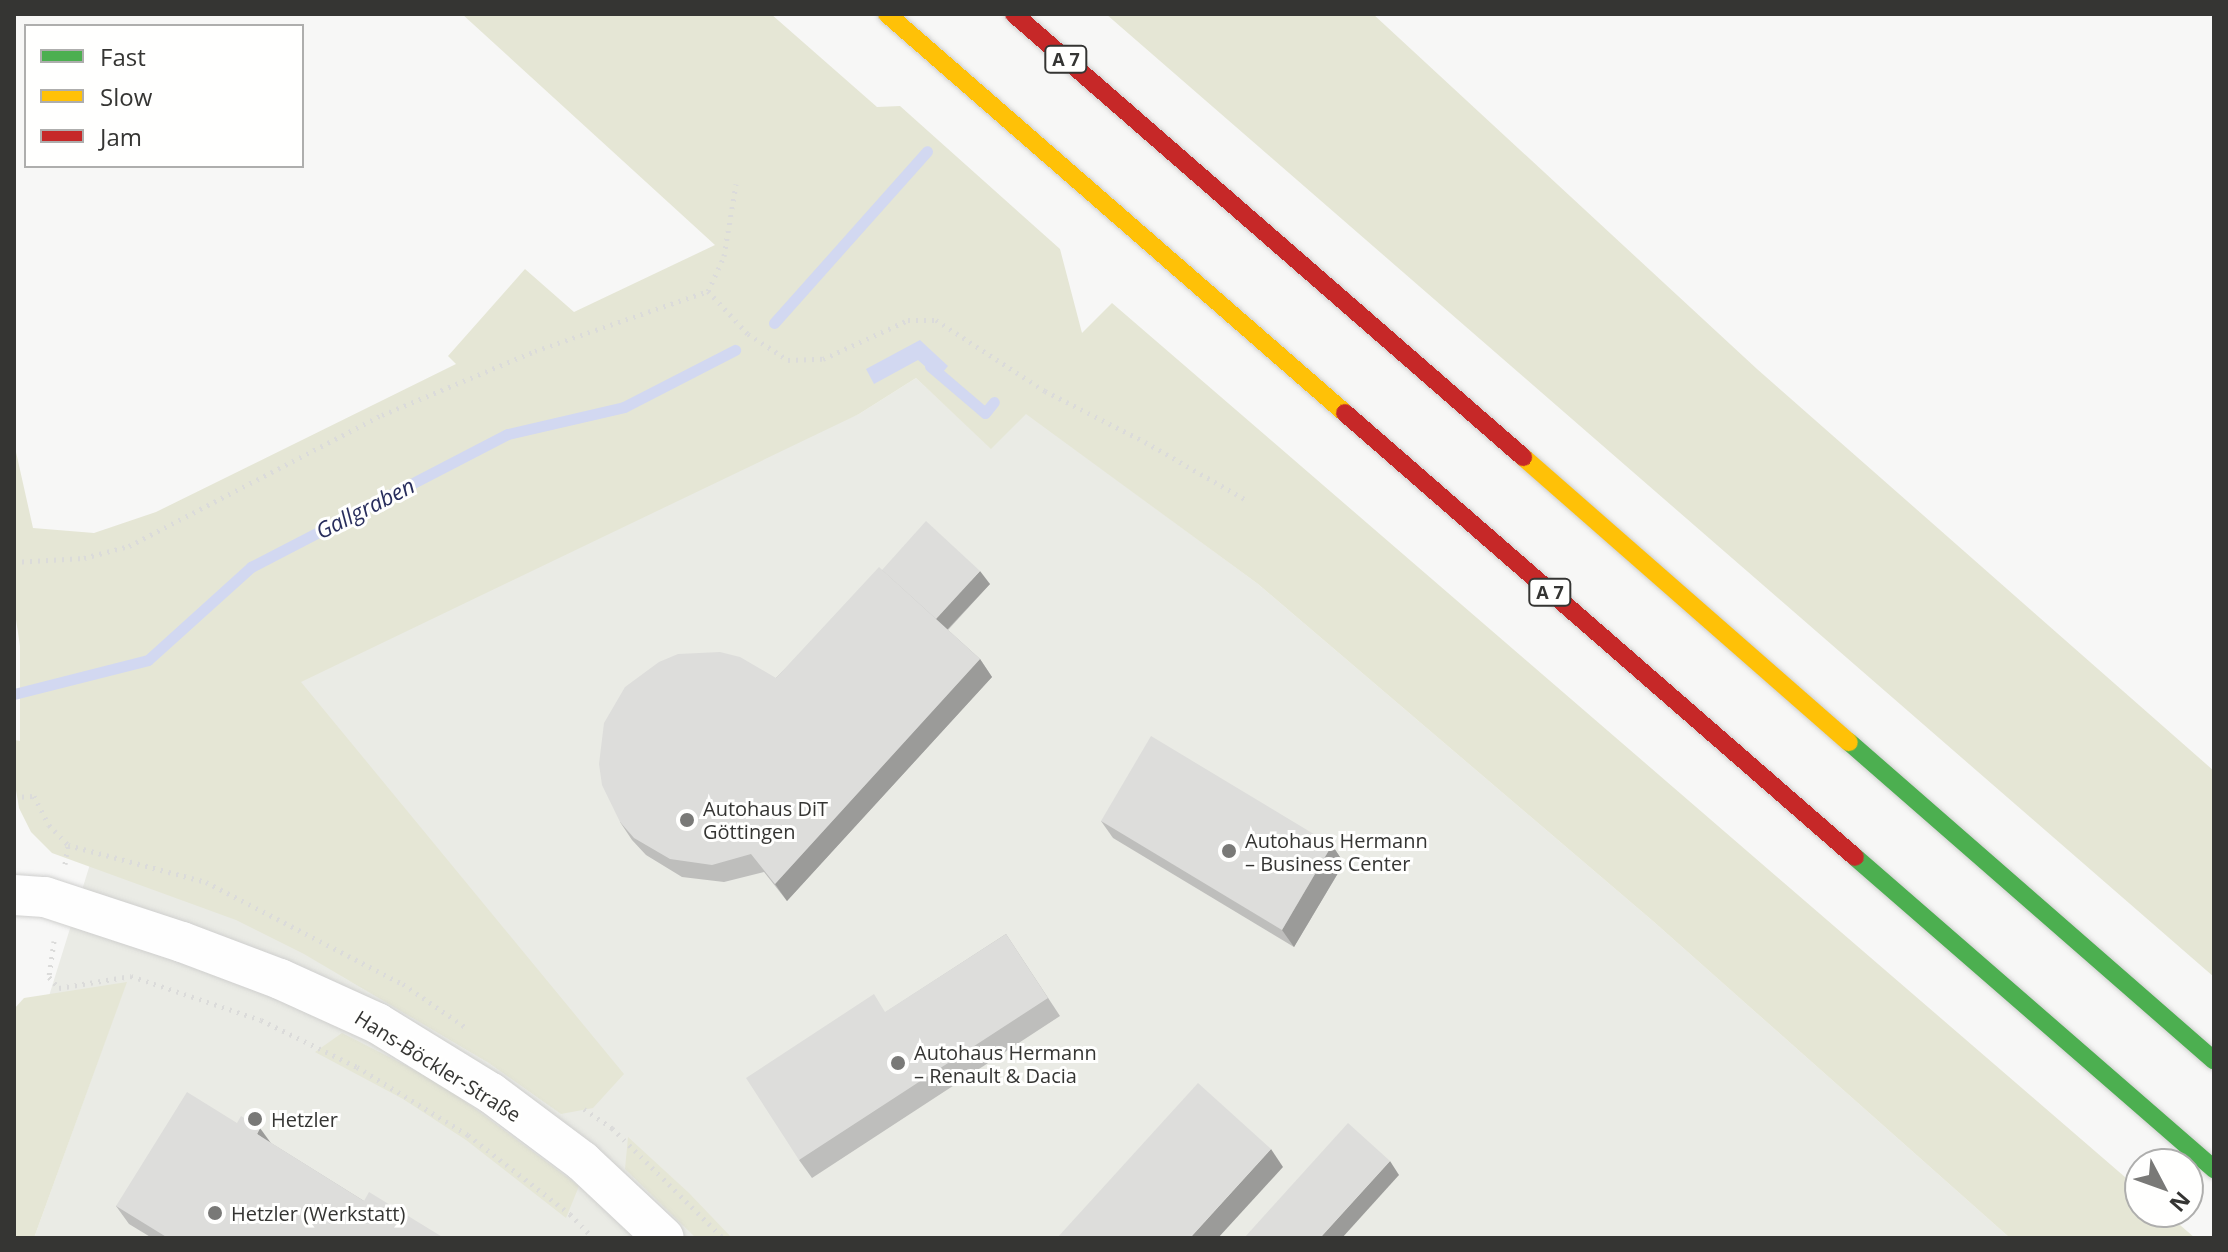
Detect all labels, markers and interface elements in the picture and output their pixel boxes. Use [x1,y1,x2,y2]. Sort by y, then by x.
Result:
legend [24,24,304,168]
text: Fast [100,40,146,73]
road number: A 7 [1044,45,1088,73]
text: Slow [100,80,152,113]
text: Jam [100,120,142,153]
water label: Gallgraben [311,472,419,544]
road number: A 7 [1528,578,1572,606]
place label: Autohaus DiT Göttingen [703,796,828,843]
marker: Autohaus DiT Göttingen [678,811,696,829]
place label: Autohaus Hermann – Business Center [1245,828,1428,875]
marker: Autohaus Hermann – Business Center [1220,842,1238,860]
street label: Hans-Böckler-Straße [351,1005,525,1127]
place label: Autohaus Hermann – Renault & Dacia [914,1040,1097,1087]
marker: Autohaus Hermann – Renault & Dacia [889,1054,907,1072]
place label: Hetzler [271,1107,338,1131]
marker: Hetzler [246,1110,264,1128]
north arrow [2124,1148,2204,1228]
text: N [2163,1186,2198,1219]
place label: Hetzler (Werkstatt) [231,1201,405,1225]
marker: Hetzler (Werkstatt) [206,1204,224,1222]

